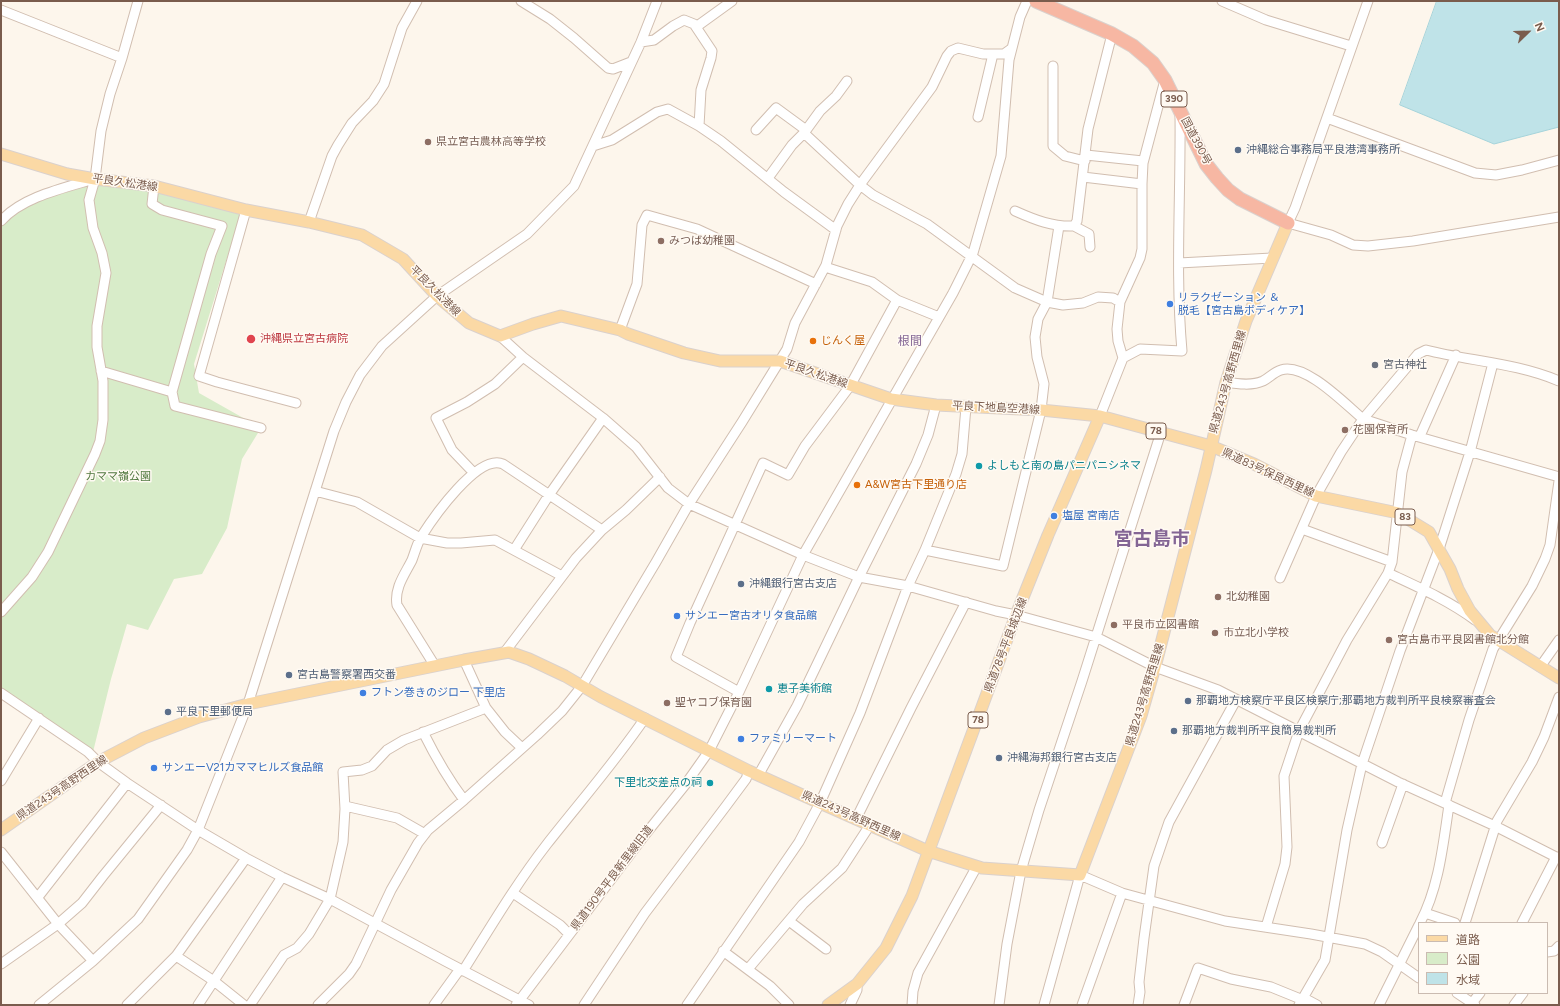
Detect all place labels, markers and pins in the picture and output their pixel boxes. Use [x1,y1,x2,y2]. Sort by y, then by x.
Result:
place label: 県立宮古農林高等学校 [436,135,546,149]
marker: 県立宮古農林高等学校 [423,137,433,147]
place label: 沖縄総合事務局平良港湾事務所 [1246,143,1400,157]
marker: 沖縄総合事務局平良港湾事務所 [1233,145,1243,155]
place label: みつば幼稚園 [669,234,735,248]
marker: みつば幼稚園 [656,236,666,246]
place label: リラクゼーション ＆ 脱毛【宮古島ボディケア】 [1178,291,1310,317]
marker: リラクゼーション ＆ 脱毛【宮古島ボディケア】 [1165,299,1175,309]
place label: 沖縄県立宮古病院 [260,332,348,346]
marker: 沖縄県立宮古病院 [245,333,257,345]
place label: じんく屋 [821,334,865,348]
marker: じんく屋 [808,336,818,346]
place label: 宮古神社 [1383,358,1427,372]
marker: 宮古神社 [1370,360,1380,370]
place label: 花園保育所 [1353,423,1408,437]
marker: 花園保育所 [1340,425,1350,435]
place label: よしもと南の島パニパニシネマ [987,459,1141,473]
marker: よしもと南の島パニパニシネマ [974,461,984,471]
place label: A&W宮古下里通り店 [865,478,967,492]
marker: A&W宮古下里通り店 [852,480,862,490]
place label: 塩屋 宮南店 [1062,509,1120,523]
marker: 塩屋 宮南店 [1049,511,1059,521]
place label: 沖縄銀行宮古支店 [749,577,837,591]
marker: 沖縄銀行宮古支店 [736,579,746,589]
place label: 北幼稚園 [1226,590,1270,604]
marker: 北幼稚園 [1213,592,1223,602]
place label: サンエー宮古オリタ食品館 [685,609,817,623]
marker: サンエー宮古オリタ食品館 [672,611,682,621]
place label: 平良市立図書館 [1122,618,1199,632]
marker: 平良市立図書館 [1109,620,1119,630]
place label: 市立北小学校 [1223,626,1289,640]
marker: 市立北小学校 [1210,628,1220,638]
place label: 宮古島市平良図書館北分館 [1397,633,1529,647]
marker: 宮古島市平良図書館北分館 [1384,635,1394,645]
place label: 宮古島警察署西交番 [297,668,396,682]
marker: 宮古島警察署西交番 [284,670,294,680]
place label: 恵子美術館 [777,682,832,696]
marker: 恵子美術館 [764,684,774,694]
place label: フトン巻きのジロー 下里店 [371,686,506,700]
marker: フトン巻きのジロー 下里店 [358,688,368,698]
place label: 那覇地方検察庁平良区検察庁;那覇地方裁判所平良検察審査会 [1196,694,1496,708]
place label: 聖ヤコブ保育園 [675,696,752,710]
marker: 那覇地方検察庁平良区検察庁;那覇地方裁判所平良検察審査会 [1183,696,1193,706]
marker: 聖ヤコブ保育園 [662,698,672,708]
place label: 平良下里郵便局 [176,705,253,719]
marker: 平良下里郵便局 [163,707,173,717]
place label: 那覇地方裁判所平良簡易裁判所 [1182,724,1336,738]
marker: 那覇地方裁判所平良簡易裁判所 [1169,726,1179,736]
place label: ファミリーマート [749,732,837,746]
marker: ファミリーマート [736,734,746,744]
place label: 沖縄海邦銀行宮古支店 [1007,751,1117,765]
marker: 沖縄海邦銀行宮古支店 [994,753,1004,763]
place label: サンエーV21カママヒルズ食品館 [162,761,323,775]
marker: サンエーV21カママヒルズ食品館 [149,763,159,773]
place label: 下里北交差点の祠 [614,776,702,790]
marker: 下里北交差点の祠 [705,778,715,788]

